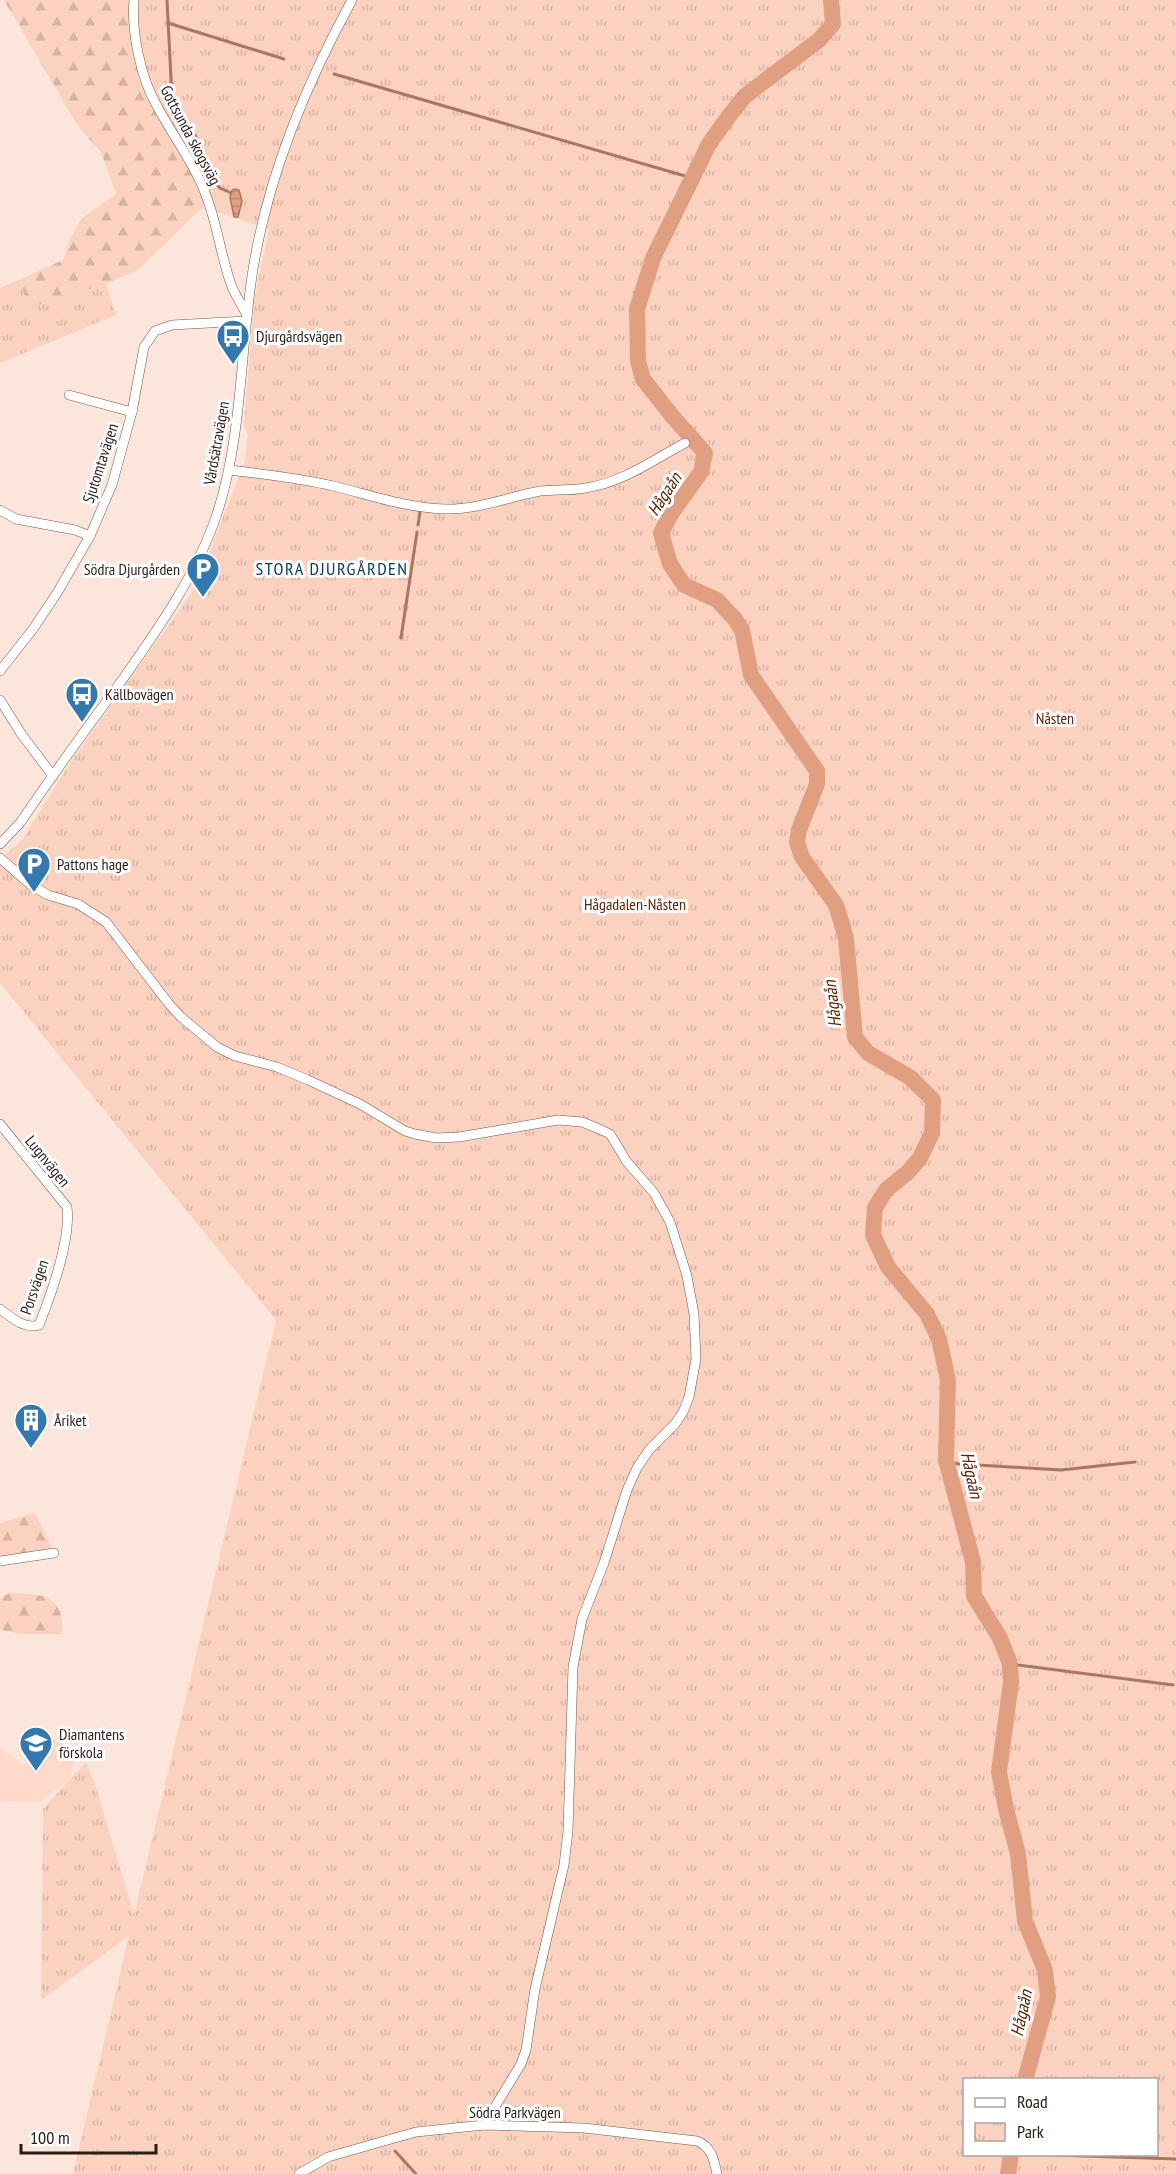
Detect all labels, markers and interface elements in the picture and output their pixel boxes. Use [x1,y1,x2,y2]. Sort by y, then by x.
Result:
street label: Gottsunda skogsväg [156,82,226,188]
bus stop icon: Djurgårdsvägen [215,318,251,365]
place label: Djurgårdsvägen [256,326,342,346]
street label: Vårdsätravägen [199,400,233,487]
street label: Sjutomtavägen [78,421,122,505]
water label: Hågaån [642,467,687,520]
parking icon: Södra Djurgården [185,551,221,598]
district label: STORA DJURGÅRDEN [256,557,409,580]
place label: Södra Djurgården [84,559,180,579]
bus stop icon: Källbovägen [64,676,100,723]
place label: Källbovägen [105,684,174,704]
park label: Nåsten [1036,708,1074,728]
parking icon: Pattons hage [16,846,52,893]
place label: Pattons hage [57,854,129,874]
park label: Hågadalen-Nåsten [584,894,686,914]
water label: Hågaån [818,978,846,1029]
street label: Lugnvägen [21,1131,75,1191]
street label: Porsvägen [15,1257,53,1317]
building icon: Åriket [13,1402,49,1449]
place label: Åriket [54,1410,87,1430]
water label: Hågaån [956,1450,988,1501]
place label: Diamantens förskola [59,1724,124,1762]
school or university icon: Diamantens förskola [18,1725,54,1772]
water label: Hågaån [1005,1987,1037,2038]
legend [963,2078,1158,2156]
text: Road [1017,2090,1048,2113]
street label: Södra Parkvägen [469,2102,561,2122]
scale bar [21,2117,156,2155]
text: Park [1017,2120,1044,2143]
text: 100 m [30,2126,70,2149]

